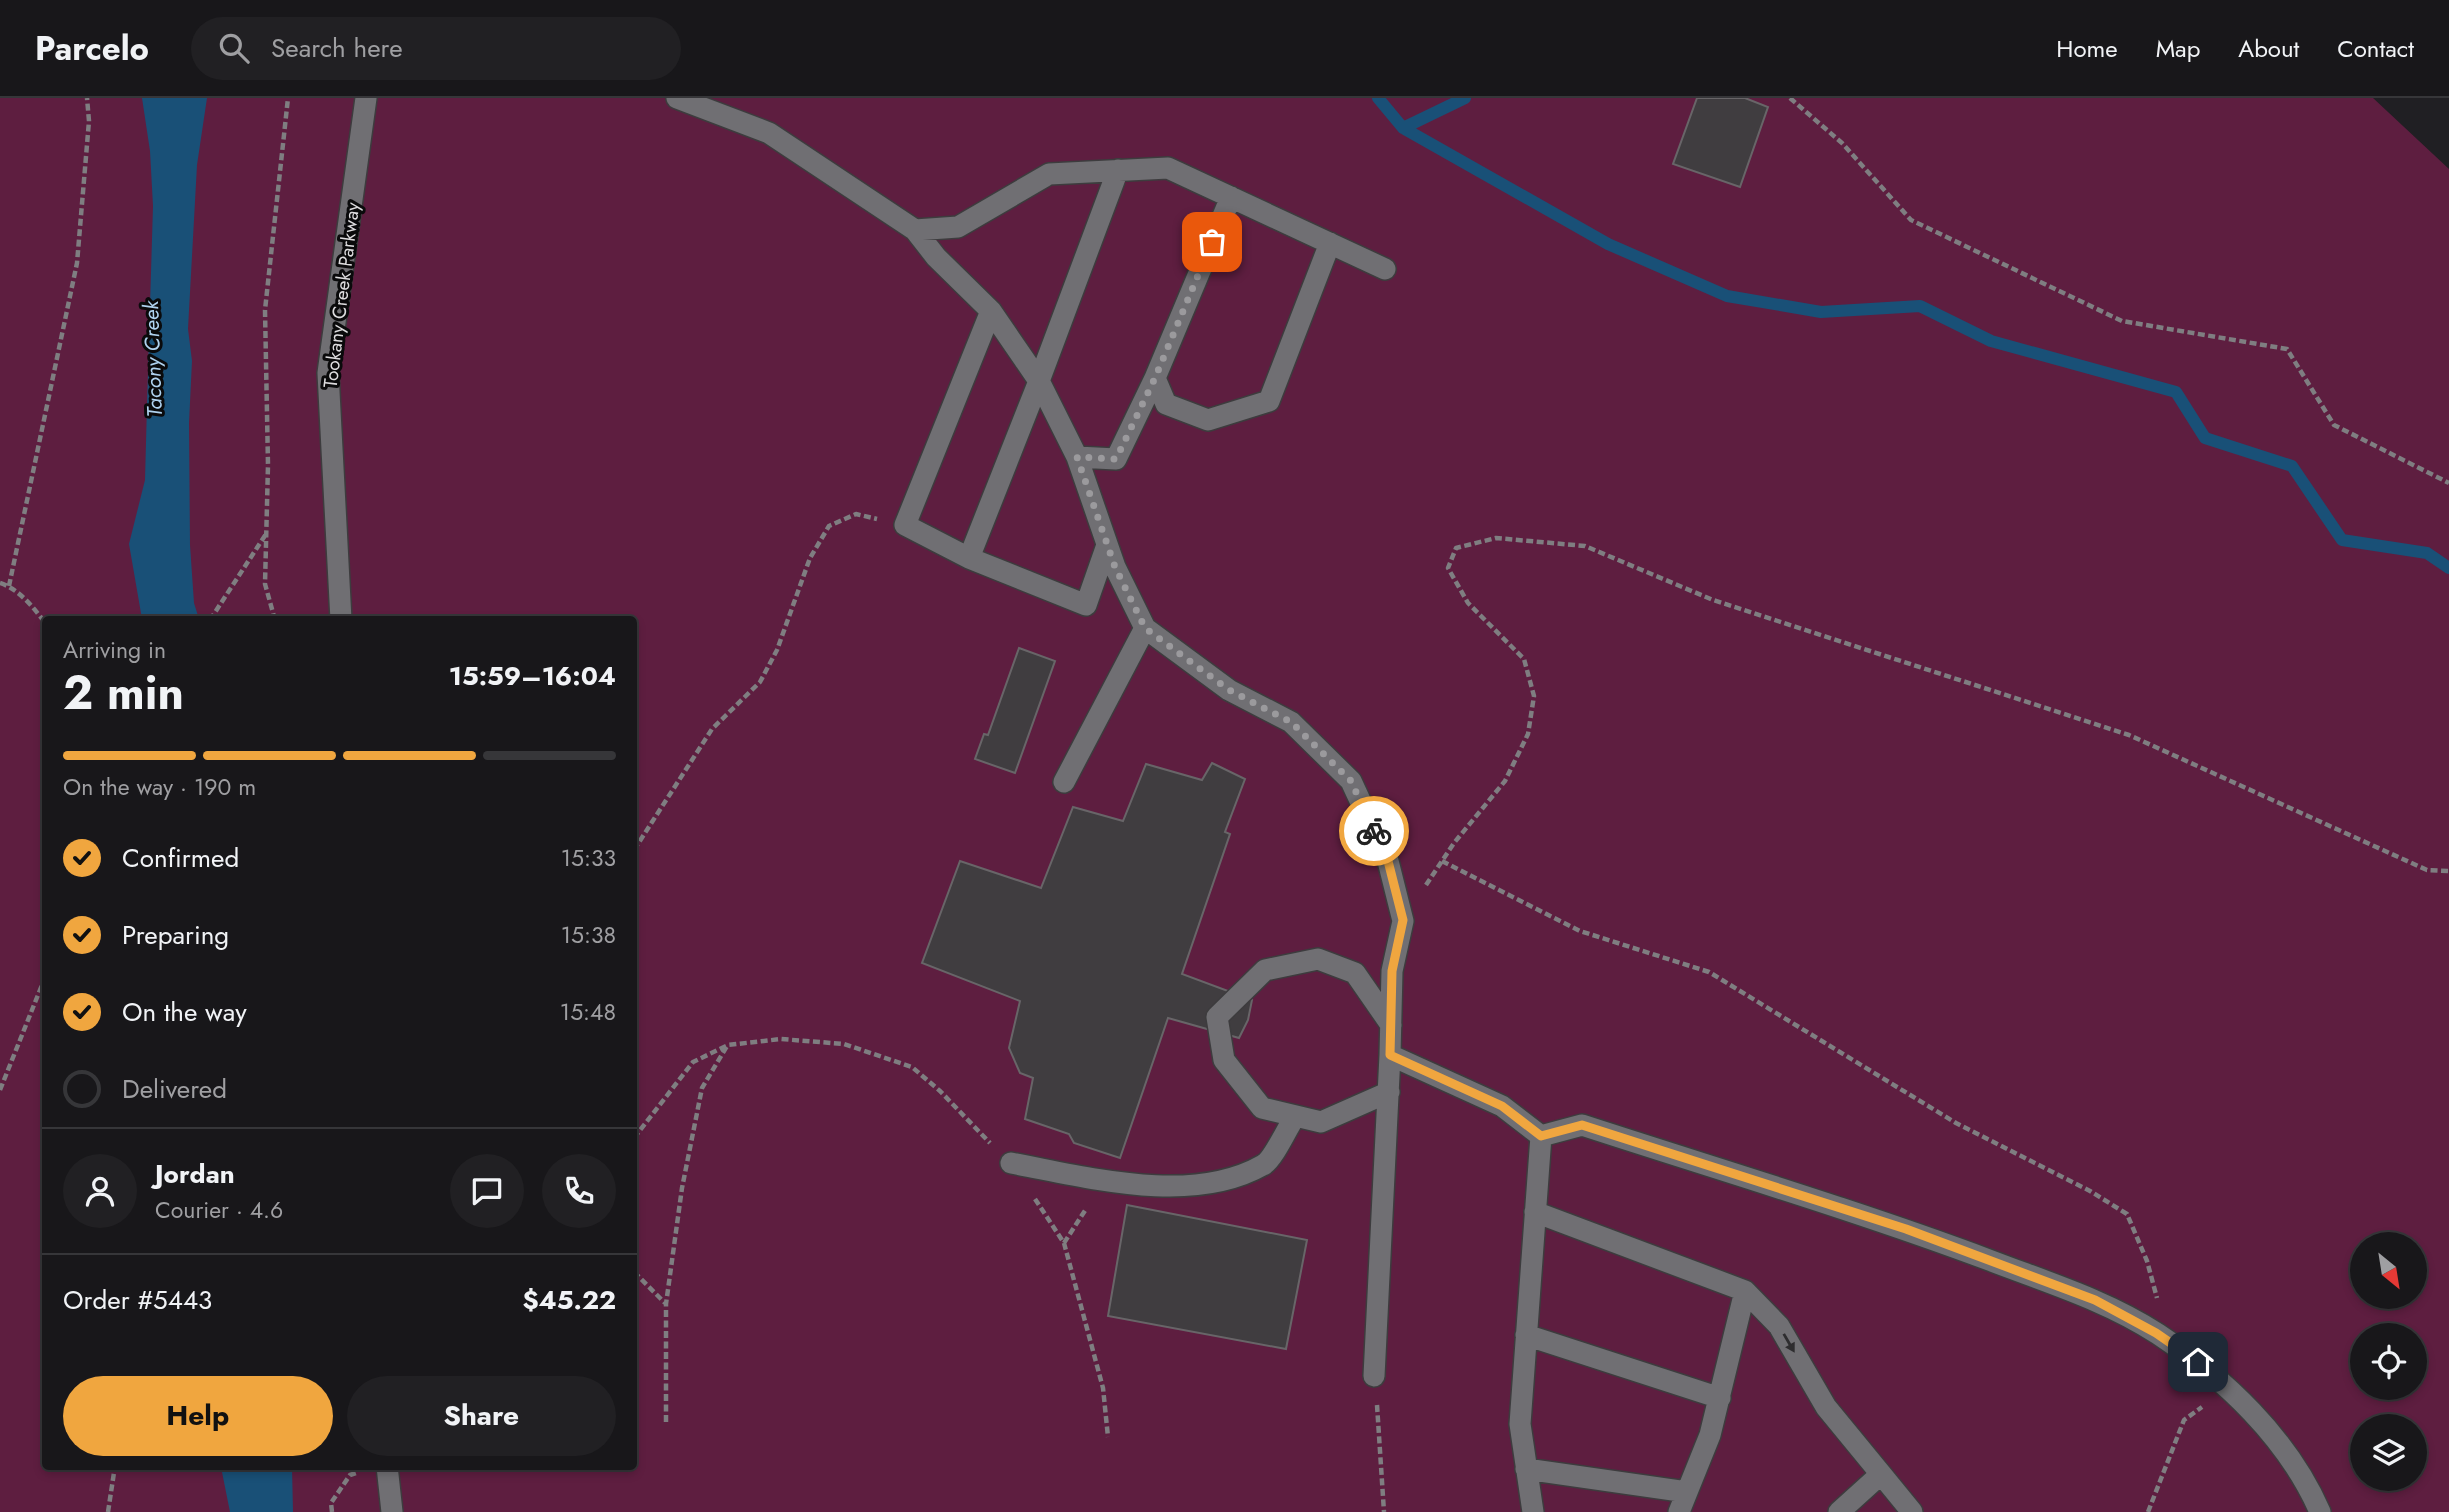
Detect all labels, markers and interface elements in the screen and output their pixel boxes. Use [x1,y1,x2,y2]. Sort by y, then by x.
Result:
search box [191,17,681,80]
text: Parcelo [35,25,149,72]
icon: search [215,29,253,67]
text: Search here [271,29,403,67]
text: Home [2056,31,2118,66]
text: Map [2156,31,2200,66]
text: About [2238,31,2299,66]
text: Contact [2337,31,2414,66]
street label: Tookany Creek Parkway [317,200,366,389]
pin [1182,212,1242,272]
icon: bag [1193,223,1231,261]
water label: Tacony Creek [136,299,170,418]
text: Arriving in [63,633,166,667]
text: 15:59–16:04 [449,657,616,695]
text: 2 min [63,660,184,726]
text: On the way · 190 m [63,770,256,804]
courier [1339,796,1409,866]
icon: bike [1355,812,1393,850]
icon: check [63,839,101,877]
text: Confirmed [122,839,239,877]
text: 15:33 [561,841,616,875]
icon: check [63,916,101,954]
text: Preparing [122,916,229,954]
text: 15:38 [561,918,616,952]
icon: check [63,993,101,1031]
text: On the way [122,993,247,1031]
text: 15:48 [560,995,616,1029]
text: Delivered [122,1070,227,1108]
button: person [63,1154,137,1228]
button: chat [450,1154,524,1228]
button: phone [542,1154,616,1228]
text: Jordan [155,1155,235,1193]
text: Courier · 4.6 [155,1193,283,1227]
north arrow [2350,1232,2427,1309]
map controls [2350,1232,2427,1491]
text: Order #5443 [63,1281,212,1319]
text: $45.22 [522,1281,616,1319]
button: locate [2350,1323,2427,1400]
pin [2168,1332,2228,1392]
one-way arrow [1782,1333,1795,1352]
icon: home [2179,1343,2217,1381]
button: Help [63,1376,333,1456]
button: Share [347,1376,616,1456]
button: layers [2350,1414,2427,1491]

